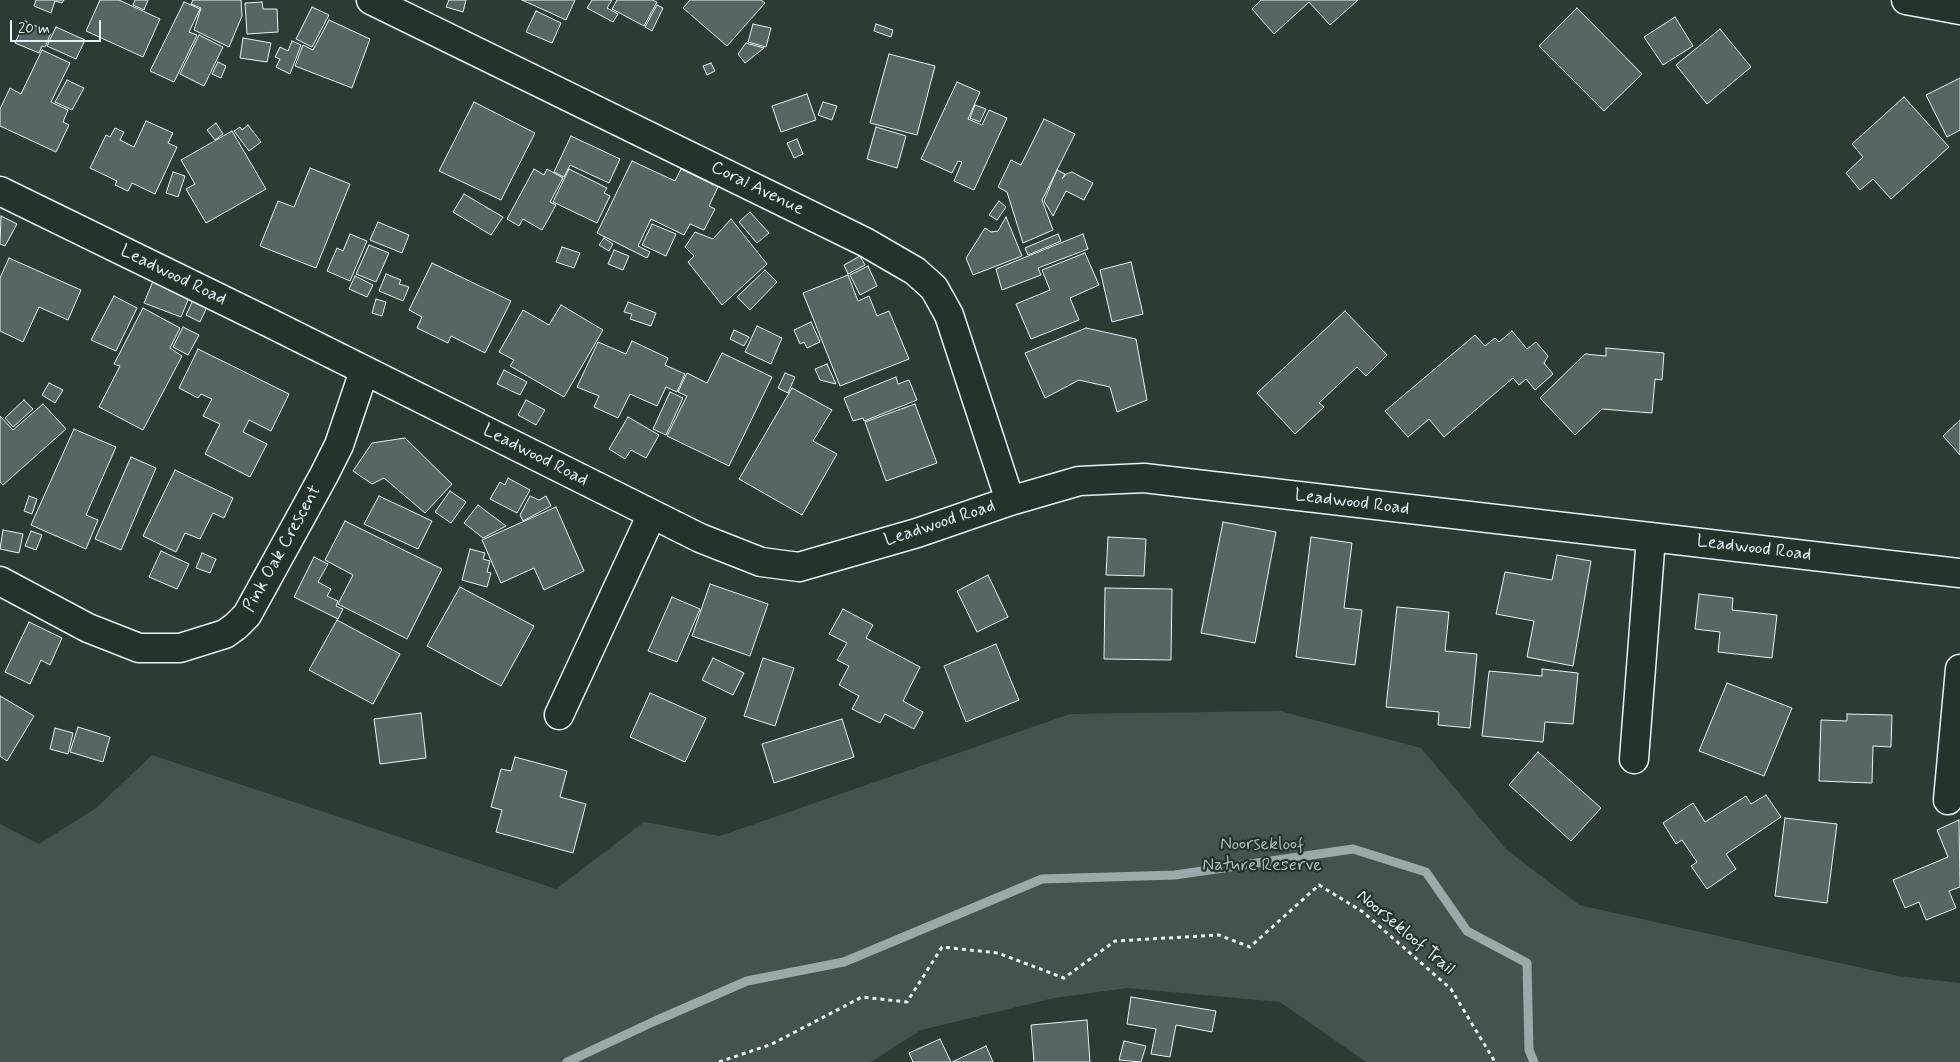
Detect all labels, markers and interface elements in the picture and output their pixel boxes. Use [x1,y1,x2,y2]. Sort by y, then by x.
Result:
scale bar [12,10,104,42]
text: 20 m [18,19,50,39]
street label: Coral Avenue [707,157,807,221]
street label: Leadwood Road [116,241,230,311]
street label: Leadwood Road [479,420,591,492]
street label: Pink Oak Crescent [239,482,327,616]
street label: Leadwood Road [1293,485,1411,521]
street label: Leadwood Road [882,496,998,552]
street label: Leadwood Road [1695,531,1813,567]
park label: Noorsekloof Nature Reserve [1202,834,1322,876]
street label: Noorsekloof Trail [1352,886,1458,980]

